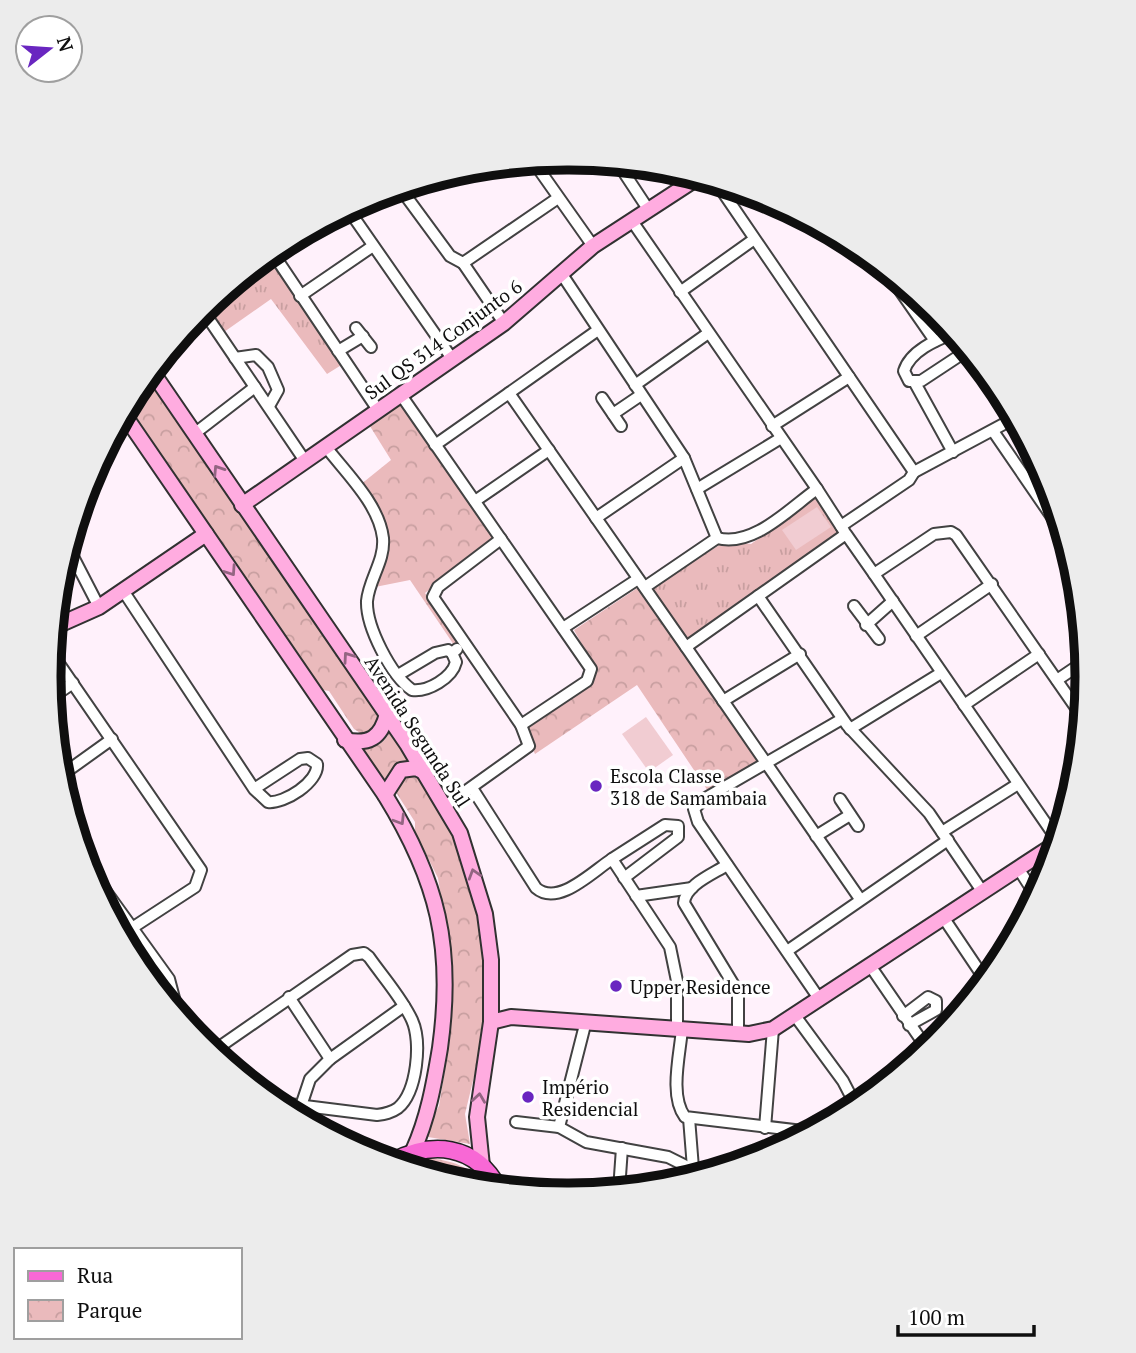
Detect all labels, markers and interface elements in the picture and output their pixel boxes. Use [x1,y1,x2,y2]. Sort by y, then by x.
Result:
north arrow [14,14,84,84]
text: N [52,33,80,55]
street label: Sul QS 314 Conjunto 6 [359,273,527,405]
one-way arrow [214,465,227,478]
one-way arrow [223,563,235,576]
street label: Avenida Segunda Sul [360,651,476,811]
one-way arrow [344,652,356,665]
place label: Escola Classe 318 de Samambaia [610,763,768,810]
marker: Escola Classe 318 de Samambaia [588,778,604,794]
one-way arrow [392,812,405,825]
one-way arrow [468,868,483,880]
place label: Upper Residence [630,974,770,999]
marker: Upper Residence [608,978,624,994]
place label: Império Residencial [542,1074,639,1121]
marker: Império Residencial [520,1089,536,1105]
one-way arrow [471,1093,486,1104]
legend [14,1248,242,1339]
text: Rua [77,1261,113,1289]
scale bar [898,1294,1034,1338]
text: Parque [77,1296,142,1324]
text: 100 m [908,1303,965,1331]

